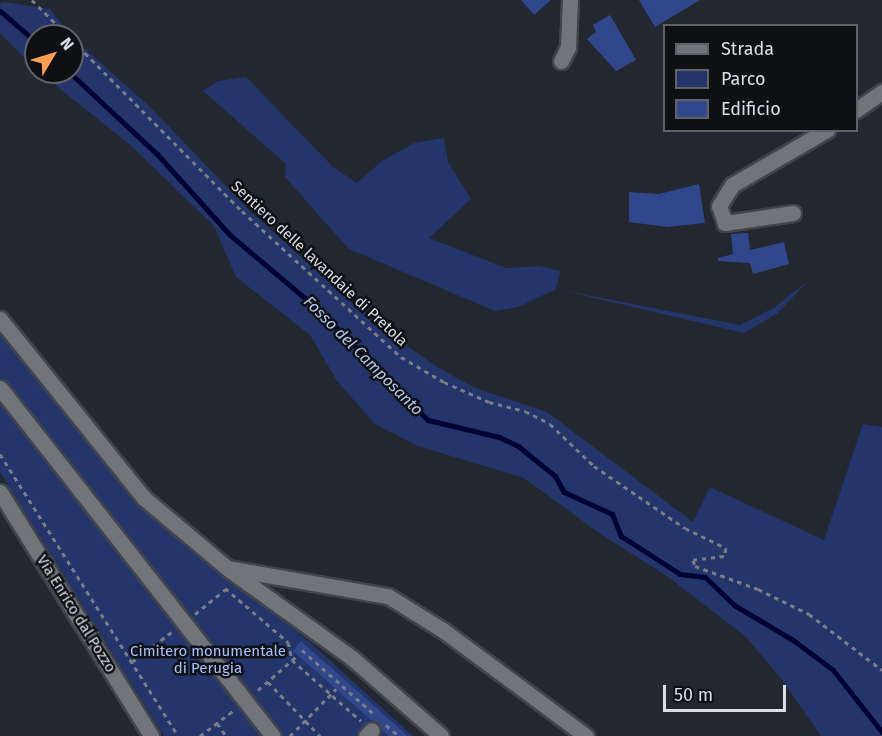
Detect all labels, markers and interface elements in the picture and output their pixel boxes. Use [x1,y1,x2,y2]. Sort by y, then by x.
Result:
north arrow [24,24,84,84]
legend [663,24,858,132]
text: N [56,34,78,54]
text: Strada [721,38,774,60]
text: Parco [721,68,765,90]
text: Edificio [721,98,781,120]
street label: Sentiero delle lavandaie di Pretola [227,177,411,351]
water label: Fosso del Camposanto [299,292,427,420]
street label: Via Enrico dal Pozzo [33,552,119,676]
park label: Cimitero monumentale di Perugia [130,642,286,677]
scale bar [666,673,789,711]
text: 50 m [674,684,713,706]

